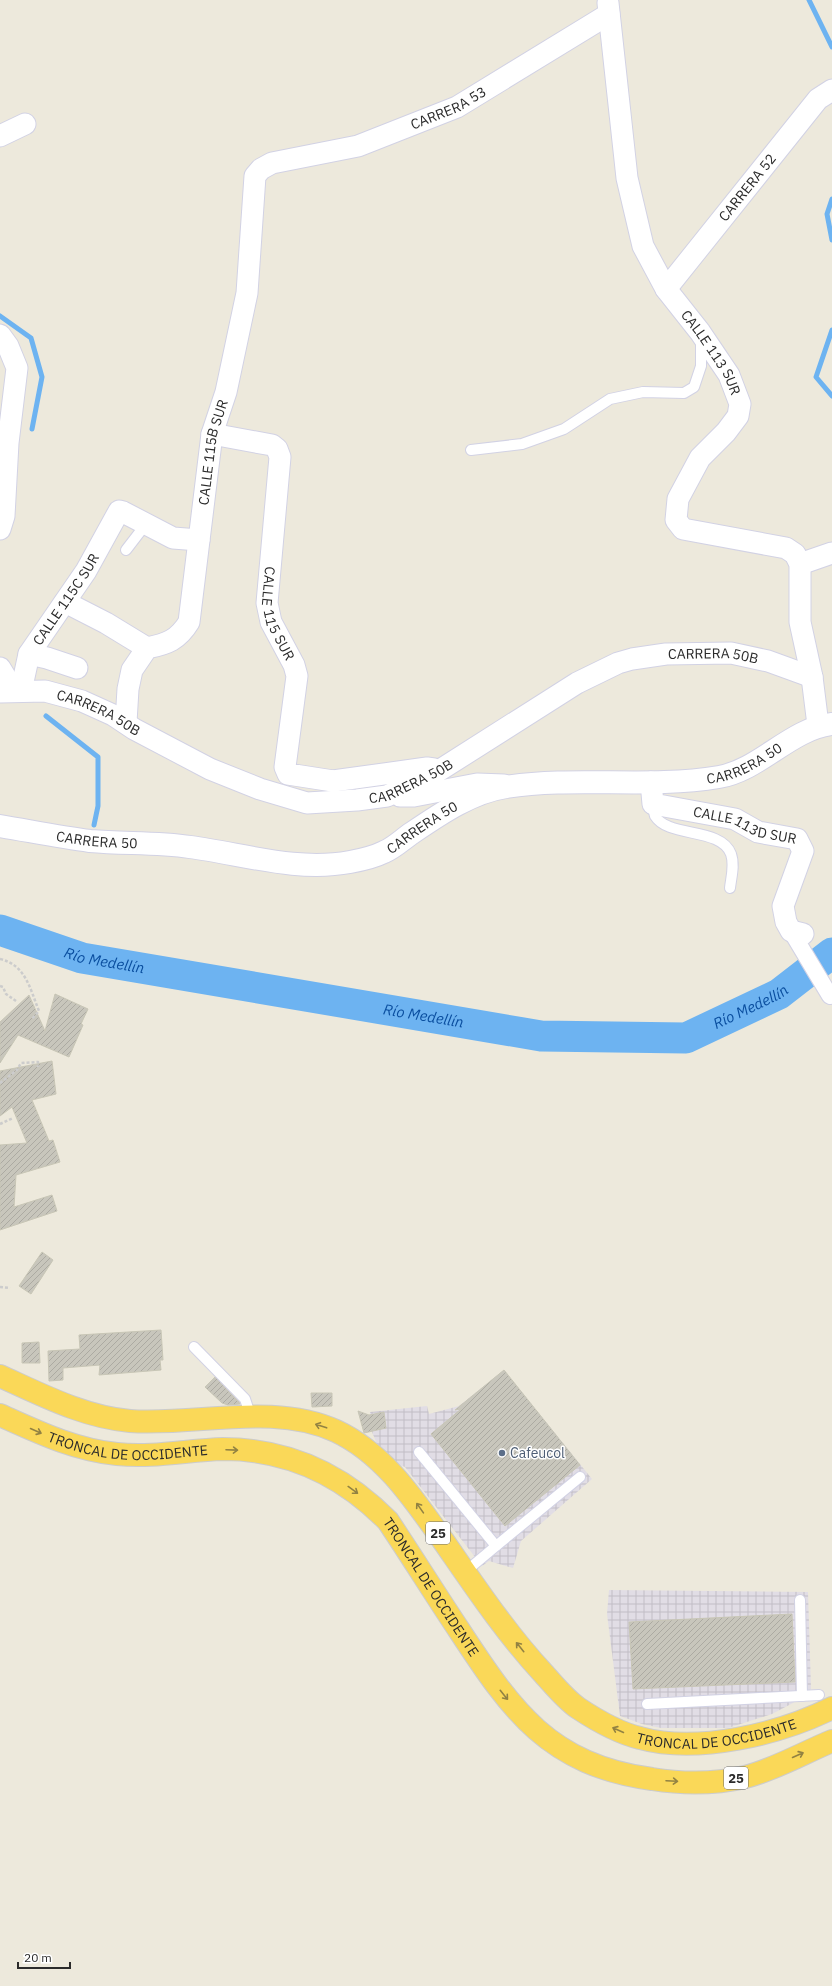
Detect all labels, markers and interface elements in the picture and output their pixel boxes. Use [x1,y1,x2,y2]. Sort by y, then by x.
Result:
street label: CARRERA 53 [408,82,489,133]
street label: CARRERA 52 [715,150,780,225]
street label: CALLE 113 SUR [677,306,745,398]
street label: CALLE 115B SUR [194,397,232,506]
street label: CALLE 115C SUR [29,550,103,649]
street label: CALLE 115 SUR [258,566,299,664]
street label: CARRERA 50B [668,644,760,668]
street label: CARRERA 50B [55,686,143,740]
street label: CARRERA 50 [705,739,786,788]
street label: CARRERA 50B [368,755,456,807]
street label: CARRERA 50 [383,797,461,858]
street label: CALLE 113D SUR [692,803,798,848]
street label: CARRERA 50 [55,827,138,852]
water label: Río Medellín [62,943,146,977]
water label: Río Medellín [710,980,792,1033]
water label: Río Medellín [382,999,465,1032]
one-way arrow [315,1422,328,1429]
one-way arrow [29,1428,41,1435]
street label: TRONCAL DE OCCIDENTE [45,1428,209,1464]
place label: Cafeucol [510,1444,565,1462]
one-way arrow [225,1446,238,1454]
marker: Cafeucol [497,1448,507,1458]
one-way arrow [347,1486,358,1494]
one-way arrow [416,1502,424,1513]
street label: TRONCAL DE OCCIDENTE [379,1514,483,1660]
road number: 25 [426,1522,450,1544]
one-way arrow [516,1642,524,1653]
one-way arrow [499,1690,508,1701]
street label: TRONCAL DE OCCIDENTE [634,1715,799,1753]
one-way arrow [613,1725,625,1733]
one-way arrow [791,1751,803,1759]
road number: 25 [724,1767,748,1789]
one-way arrow [665,1778,678,1785]
scale bar [18,1944,70,1970]
text: 20 m [24,1950,52,1965]

